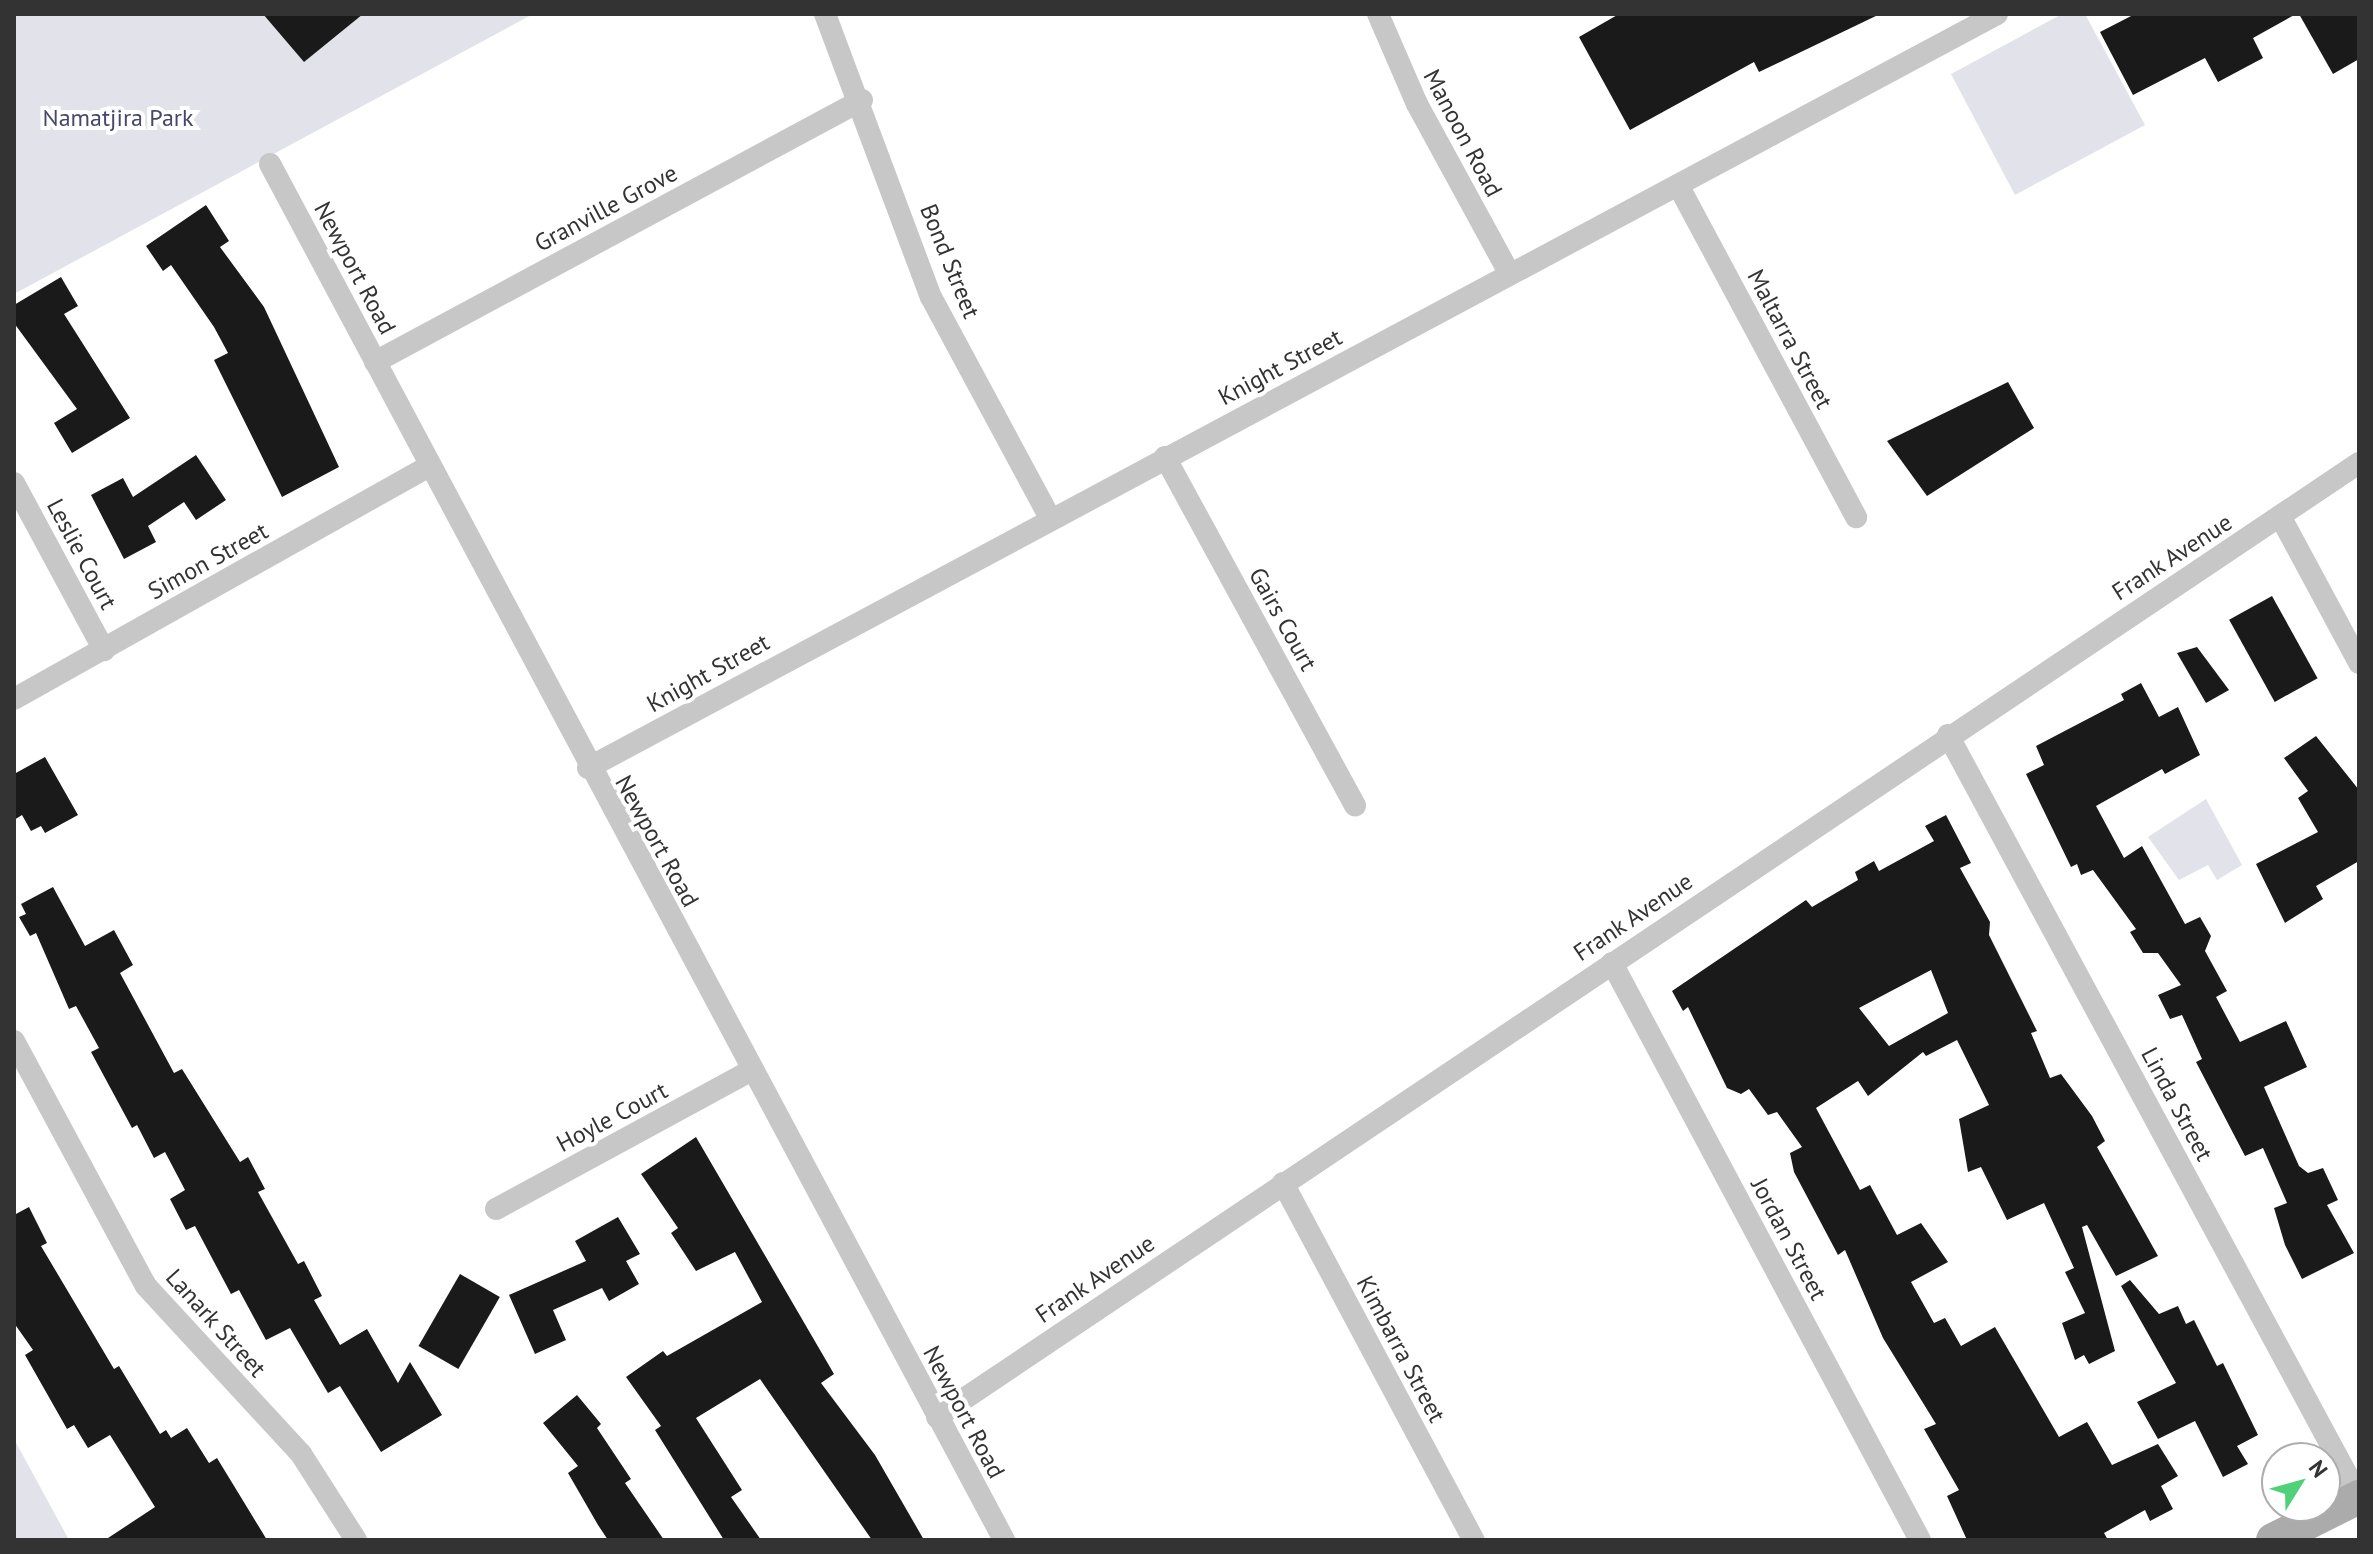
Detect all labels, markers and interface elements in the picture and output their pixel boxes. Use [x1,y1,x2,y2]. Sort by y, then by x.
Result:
street label: Manoon Road [1417,64,1509,202]
park label: Namatjira Park [42,104,194,132]
street label: Granville Grove [530,158,682,258]
street label: Newport Road [308,197,402,339]
street label: Bond Street [914,200,986,322]
street label: Maltarra Street [1741,264,1839,414]
street label: Knight Street [1213,323,1347,411]
street label: Leslie Court [41,494,123,614]
street label: Frank Avenue [2106,507,2238,607]
street label: Simon Street [143,516,273,606]
street label: Gairs Court [1243,562,1323,676]
street label: Knight Street [642,628,774,718]
street label: Newport Road [609,770,705,912]
street label: Frank Avenue [1568,866,1698,968]
street label: Linda Street [2135,1042,2219,1166]
street label: Hoyle Court [552,1076,672,1158]
street label: Jordan Street [1745,1173,1833,1305]
street label: Frank Avenue [1030,1228,1160,1330]
street label: Lanark Street [160,1263,272,1383]
street label: Kimbarra Street [1350,1271,1452,1427]
street label: Newport Road [917,1341,1011,1483]
north arrow [2261,1442,2341,1522]
text: N [2303,1455,2334,1483]

